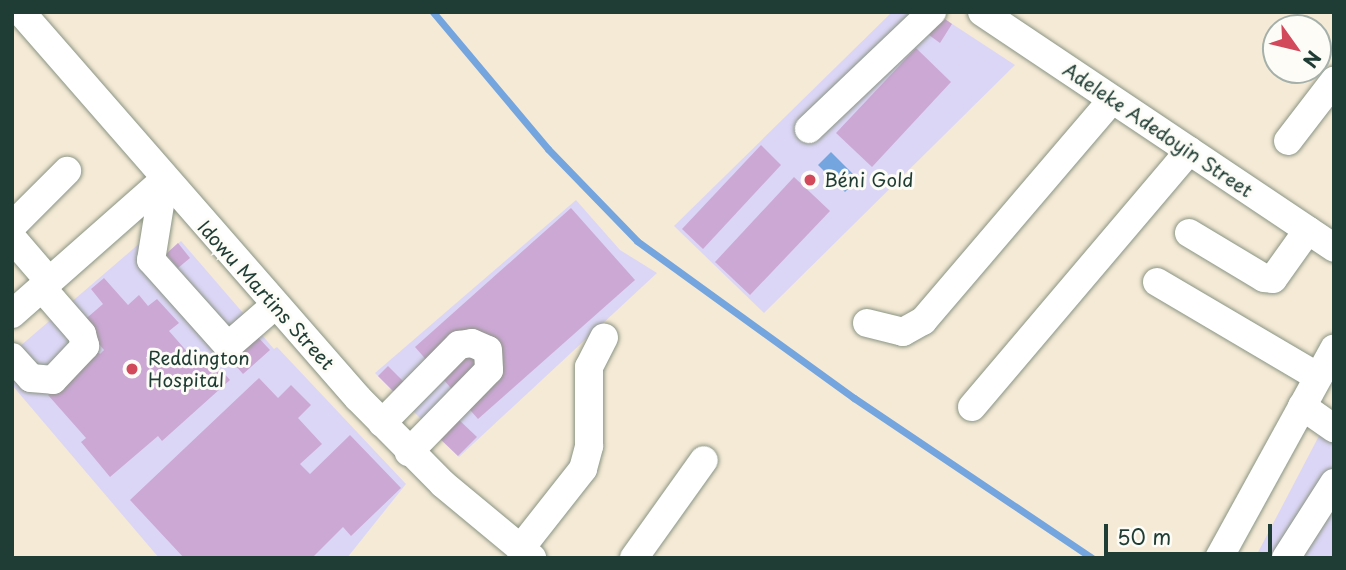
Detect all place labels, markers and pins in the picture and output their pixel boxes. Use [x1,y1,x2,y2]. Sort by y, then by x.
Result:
place label: Béni Gold [824,169,913,191]
marker: Béni Gold [802,172,818,188]
place label: Reddington Hospital [148,347,250,391]
marker: Reddington Hospital [122,359,142,379]

